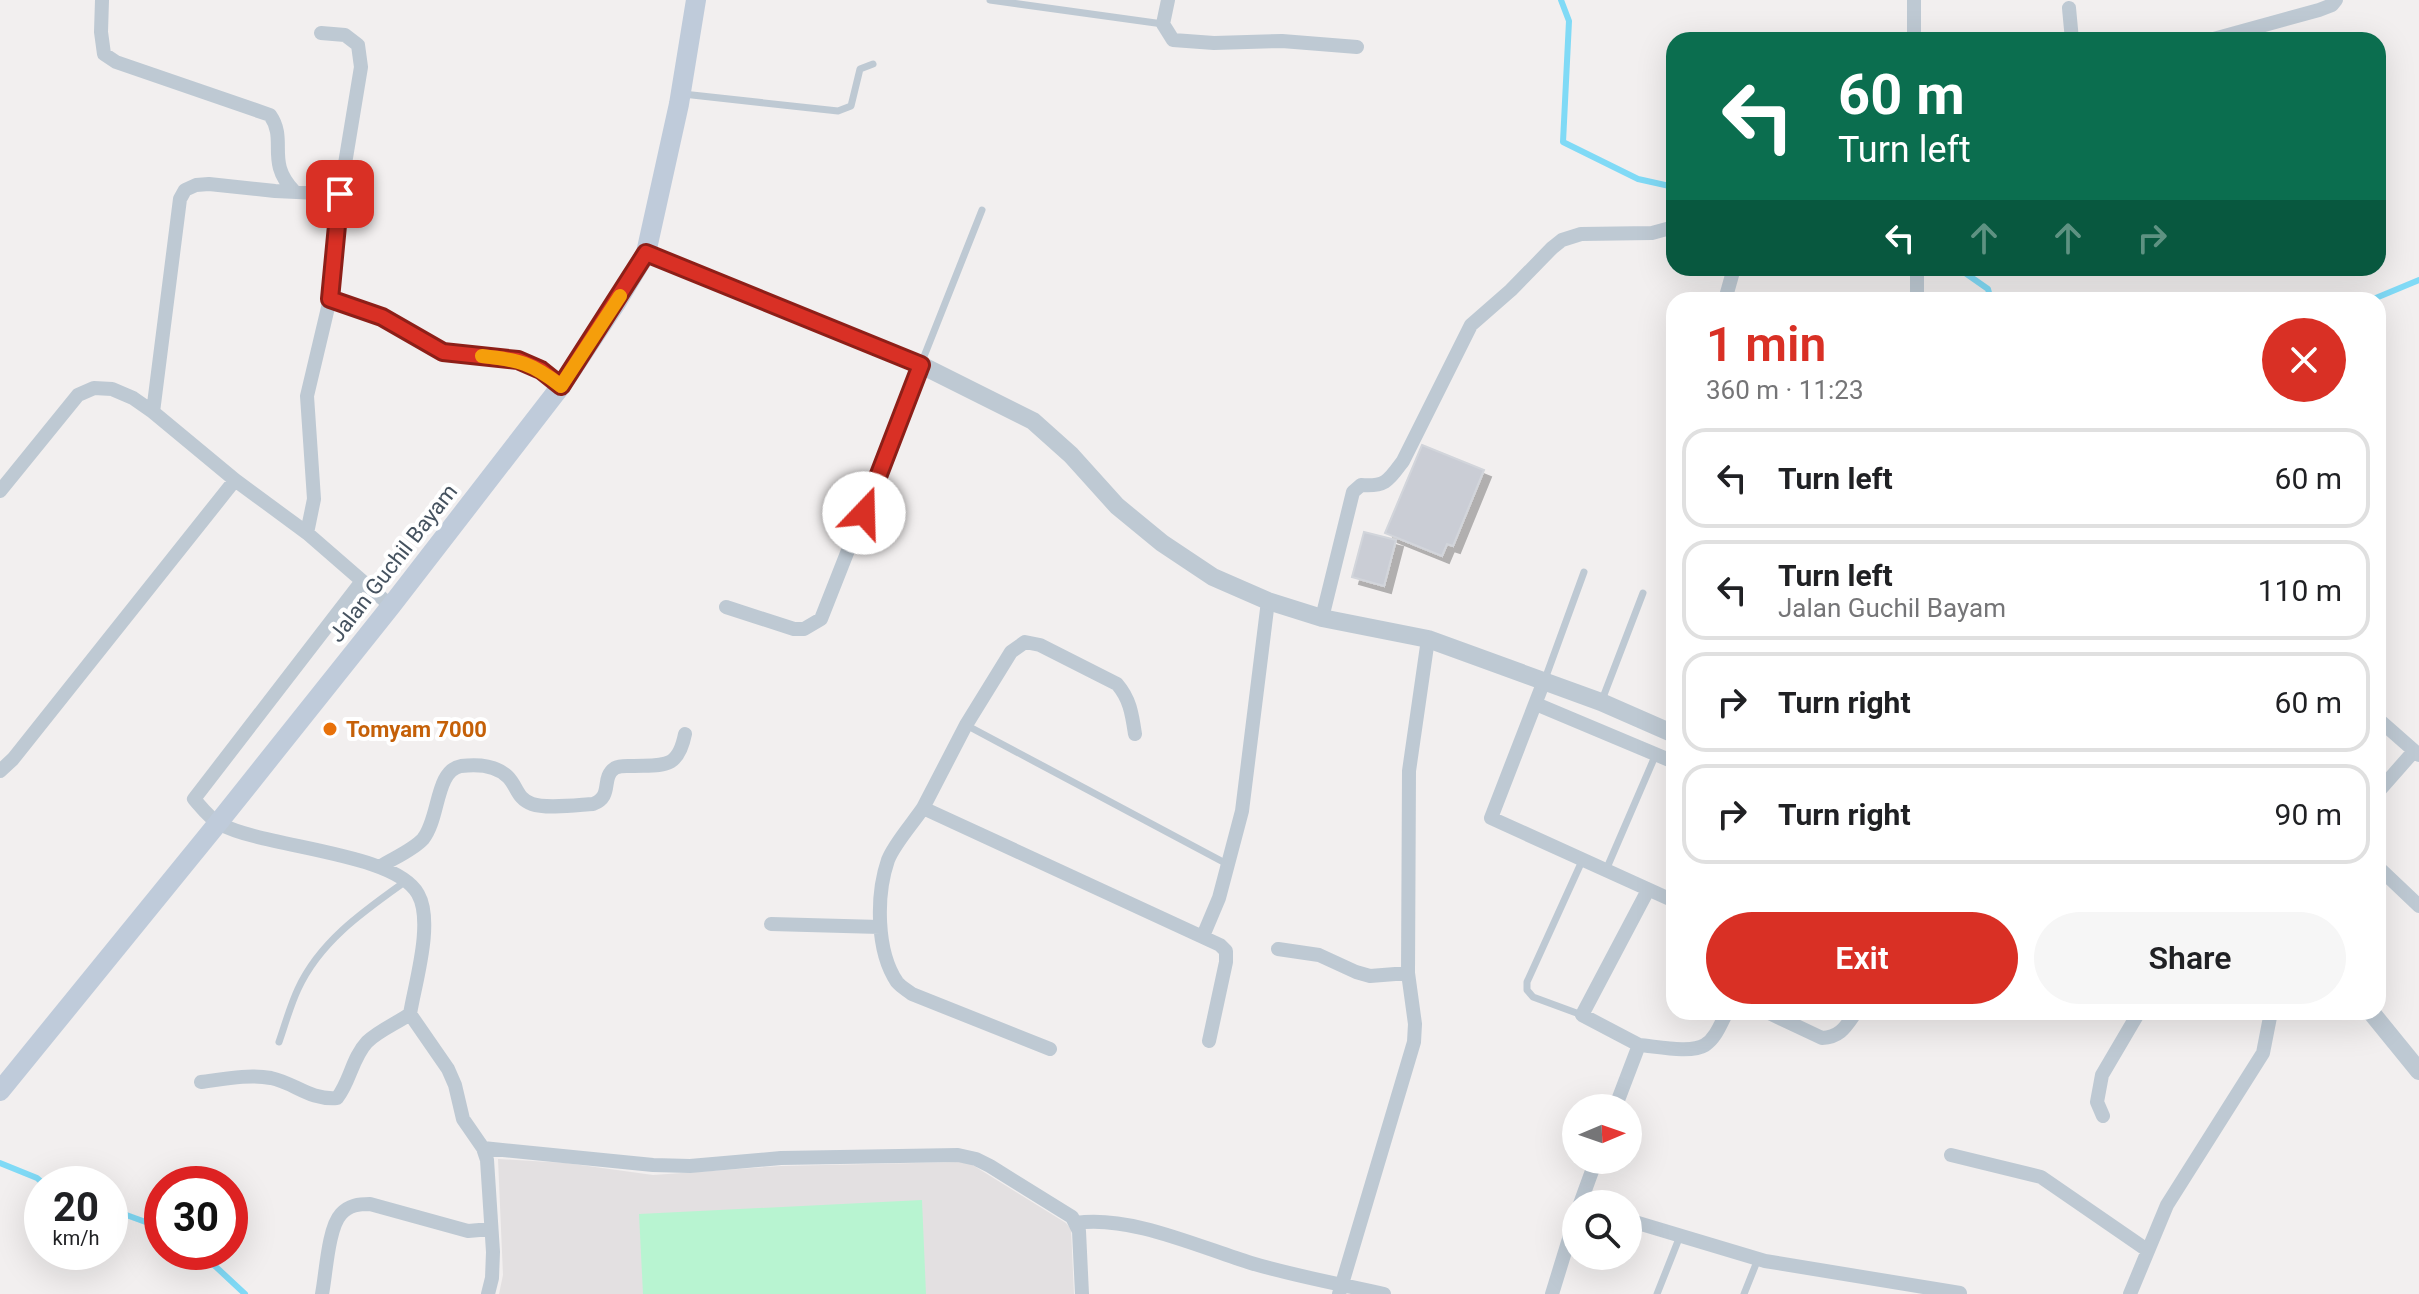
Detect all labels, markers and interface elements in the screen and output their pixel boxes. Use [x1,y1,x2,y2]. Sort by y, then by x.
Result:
text: 60 m [1838,62,1965,128]
icon: left [1706,64,1810,168]
text: Turn left [1838,129,1971,171]
pin [306,160,374,228]
icon: arrive [318,172,362,216]
icon: left [1878,216,1922,260]
icon: ahead [1962,216,2006,260]
icon: ahead [2046,216,2090,260]
icon: right [2130,216,2174,260]
text: 1 min [1706,316,1826,373]
button: close [2262,318,2346,402]
text: 360 m · 11:23 [1706,375,1864,405]
icon: left [1710,456,1754,500]
text: Turn left [1778,461,1893,496]
text: 60 m [2275,461,2342,496]
position arrow [822,471,906,555]
street label: Jalan Guchil Bayam [324,479,462,647]
text: Turn left [1778,558,1893,593]
icon: left [1710,568,1754,612]
text: 110 m [2258,573,2342,608]
text: Jalan Guchil Bayam [1778,593,2006,623]
icon: right [1710,680,1754,724]
text: Turn right [1778,685,1911,720]
text: 60 m [2275,685,2342,720]
place label: Tomyam 7000 [346,717,487,742]
marker: Tomyam 7000 [321,720,339,738]
icon: right [1710,792,1754,836]
text: Turn right [1778,797,1911,832]
text: 90 m [2275,797,2342,832]
button: Exit [1706,912,2018,1004]
button: Share [2034,912,2346,1004]
north arrow [1562,1094,1642,1174]
map controls [1562,1094,1642,1270]
speed limit sign: 30 [144,1166,248,1270]
text: 20 [53,1184,99,1231]
button: search [1562,1190,1642,1270]
text: km/h [53,1226,99,1250]

